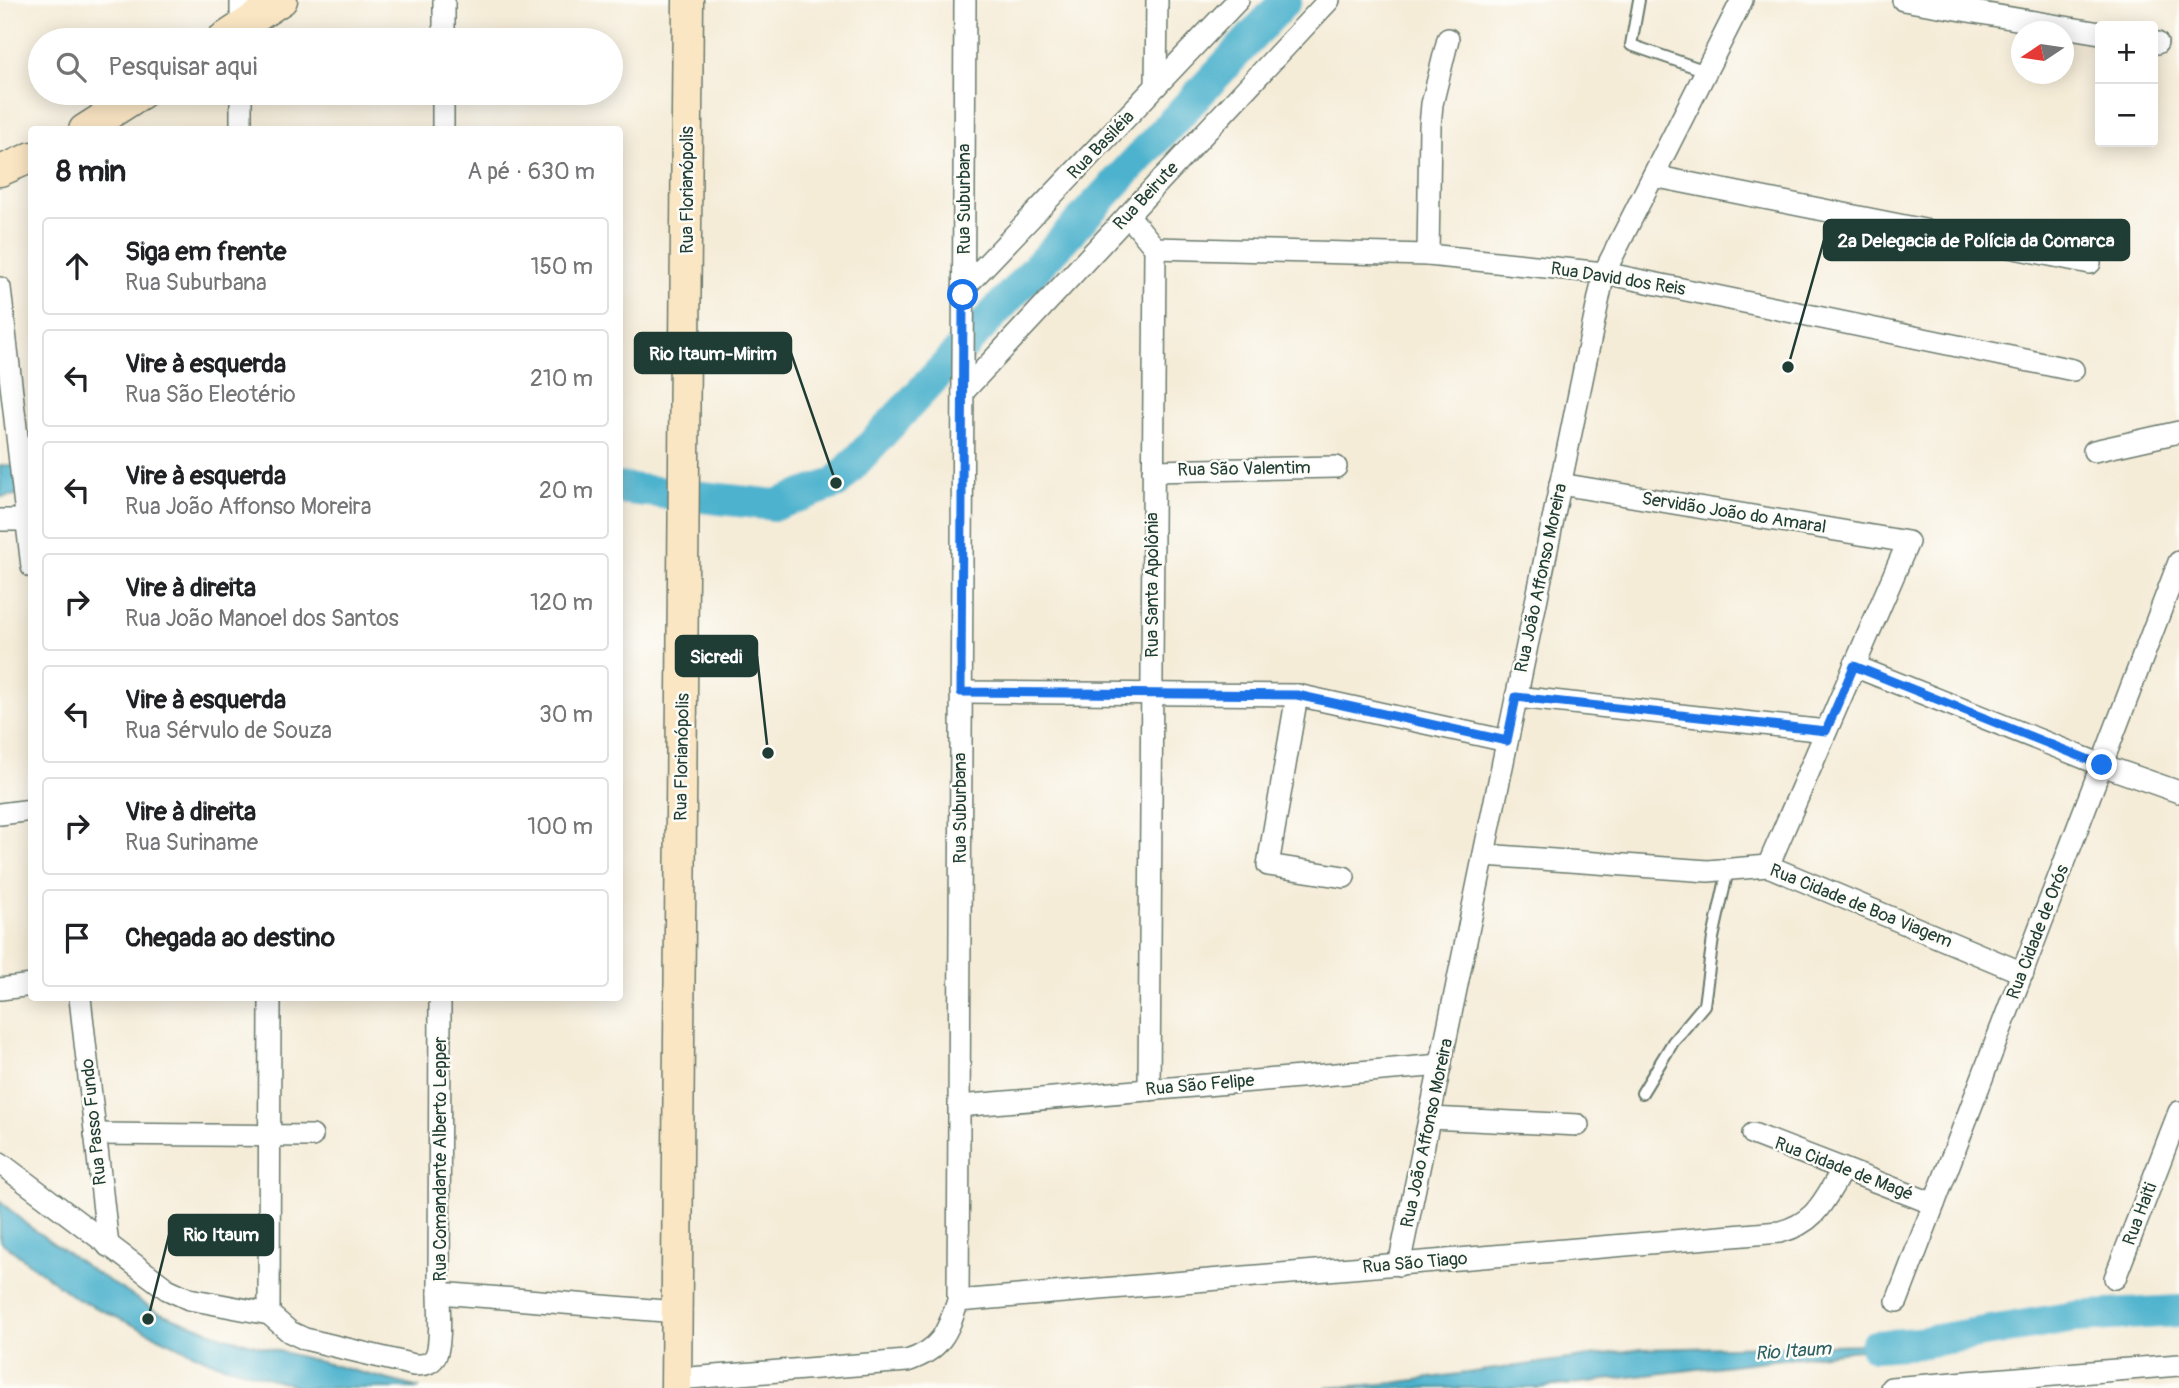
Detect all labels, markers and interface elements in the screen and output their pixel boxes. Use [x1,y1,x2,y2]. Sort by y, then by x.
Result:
north arrow [2011,21,2074,84]
map controls [2095,21,2158,147]
button: + [2095,21,2158,84]
search box [28,28,623,105]
icon: search [52,48,90,86]
text: Pesquisar aqui [108,51,257,83]
button: − [2095,84,2158,147]
street label: Rua Basiléia [1063,106,1139,184]
street label: Rua Florianópolis [676,126,699,254]
street label: Rua Suburbana [953,144,976,254]
text: 8 min [56,153,126,190]
text: A pé · 630 m [467,157,595,186]
street label: Rua Beirute [1108,157,1184,235]
callout: 2ª Delegacia de Polícia da Comarca [1824,220,2129,260]
text: 2ª Delegacia de Polícia da Comarca [1837,229,2115,253]
text: Siga em frente [125,236,286,268]
icon: ahead [58,247,96,285]
text: 150 m [530,252,593,281]
street label: Rua David dos Reis [1549,257,1687,301]
text: Rua Suburbana [125,268,267,297]
route start [947,279,978,310]
callout: Rio Itaum-Mirim [635,333,791,373]
text: Rio Itaum-Mirim [649,342,777,366]
text: Vire à esquerda [125,348,286,380]
icon: left [58,359,96,397]
text: 210 m [530,364,593,393]
text: Rua São Eleotério [125,380,295,409]
street label: Rua São Valentim [1177,456,1311,482]
text: Vire à esquerda [125,460,286,492]
icon: left [58,471,96,509]
text: 20 m [539,476,593,505]
street label: Rua João Affonso Moreira [1510,481,1572,675]
street label: Servidão João do Amaral [1640,487,1828,539]
text: Rua João Affonso Moreira [125,492,371,521]
street label: Rua Santa Apolônia [1141,512,1164,658]
text: Vire à direita [125,572,256,604]
icon: right [58,583,96,621]
text: 120 m [530,588,593,617]
text: Rua João Manoel dos Santos [125,604,399,633]
callout: Sicredi [676,636,757,676]
text: Sicredi [690,645,743,669]
text: Vire à esquerda [125,684,286,716]
street label: Rua Florianópolis [669,693,695,821]
icon: left [58,695,96,733]
text: 30 m [539,700,593,729]
text: Rua Sérvulo de Souza [125,716,332,745]
route end [2086,749,2117,780]
street label: Rua Suburbana [949,753,972,863]
text: Vire à direita [125,796,256,828]
icon: right [58,807,96,845]
text: 100 m [527,812,593,841]
text: Rua Suriname [125,828,258,857]
street label: Rua Cidade de Boa Viagem [1766,859,1956,953]
street label: Rua Cidade de Orós [2002,861,2074,1003]
icon: arrive [58,919,96,957]
text: Chegada ao destino [125,922,335,954]
street label: Rua Comandante Alberto Lepper [429,1036,452,1281]
street label: Rua João Affonso Moreira [1396,1036,1458,1230]
street label: Rua Passo Fundo [76,1057,112,1186]
street label: Rua São Felipe [1145,1069,1255,1101]
street label: Rua Cidade de Magé [1771,1132,1917,1206]
street label: Rua Haiti [2118,1179,2162,1249]
callout: Rio Itaum [169,1215,273,1255]
text: Rio Itaum [183,1223,259,1247]
street label: Rua São Tiago [1362,1247,1469,1279]
water label: Rio Itaum [1754,1336,1833,1366]

